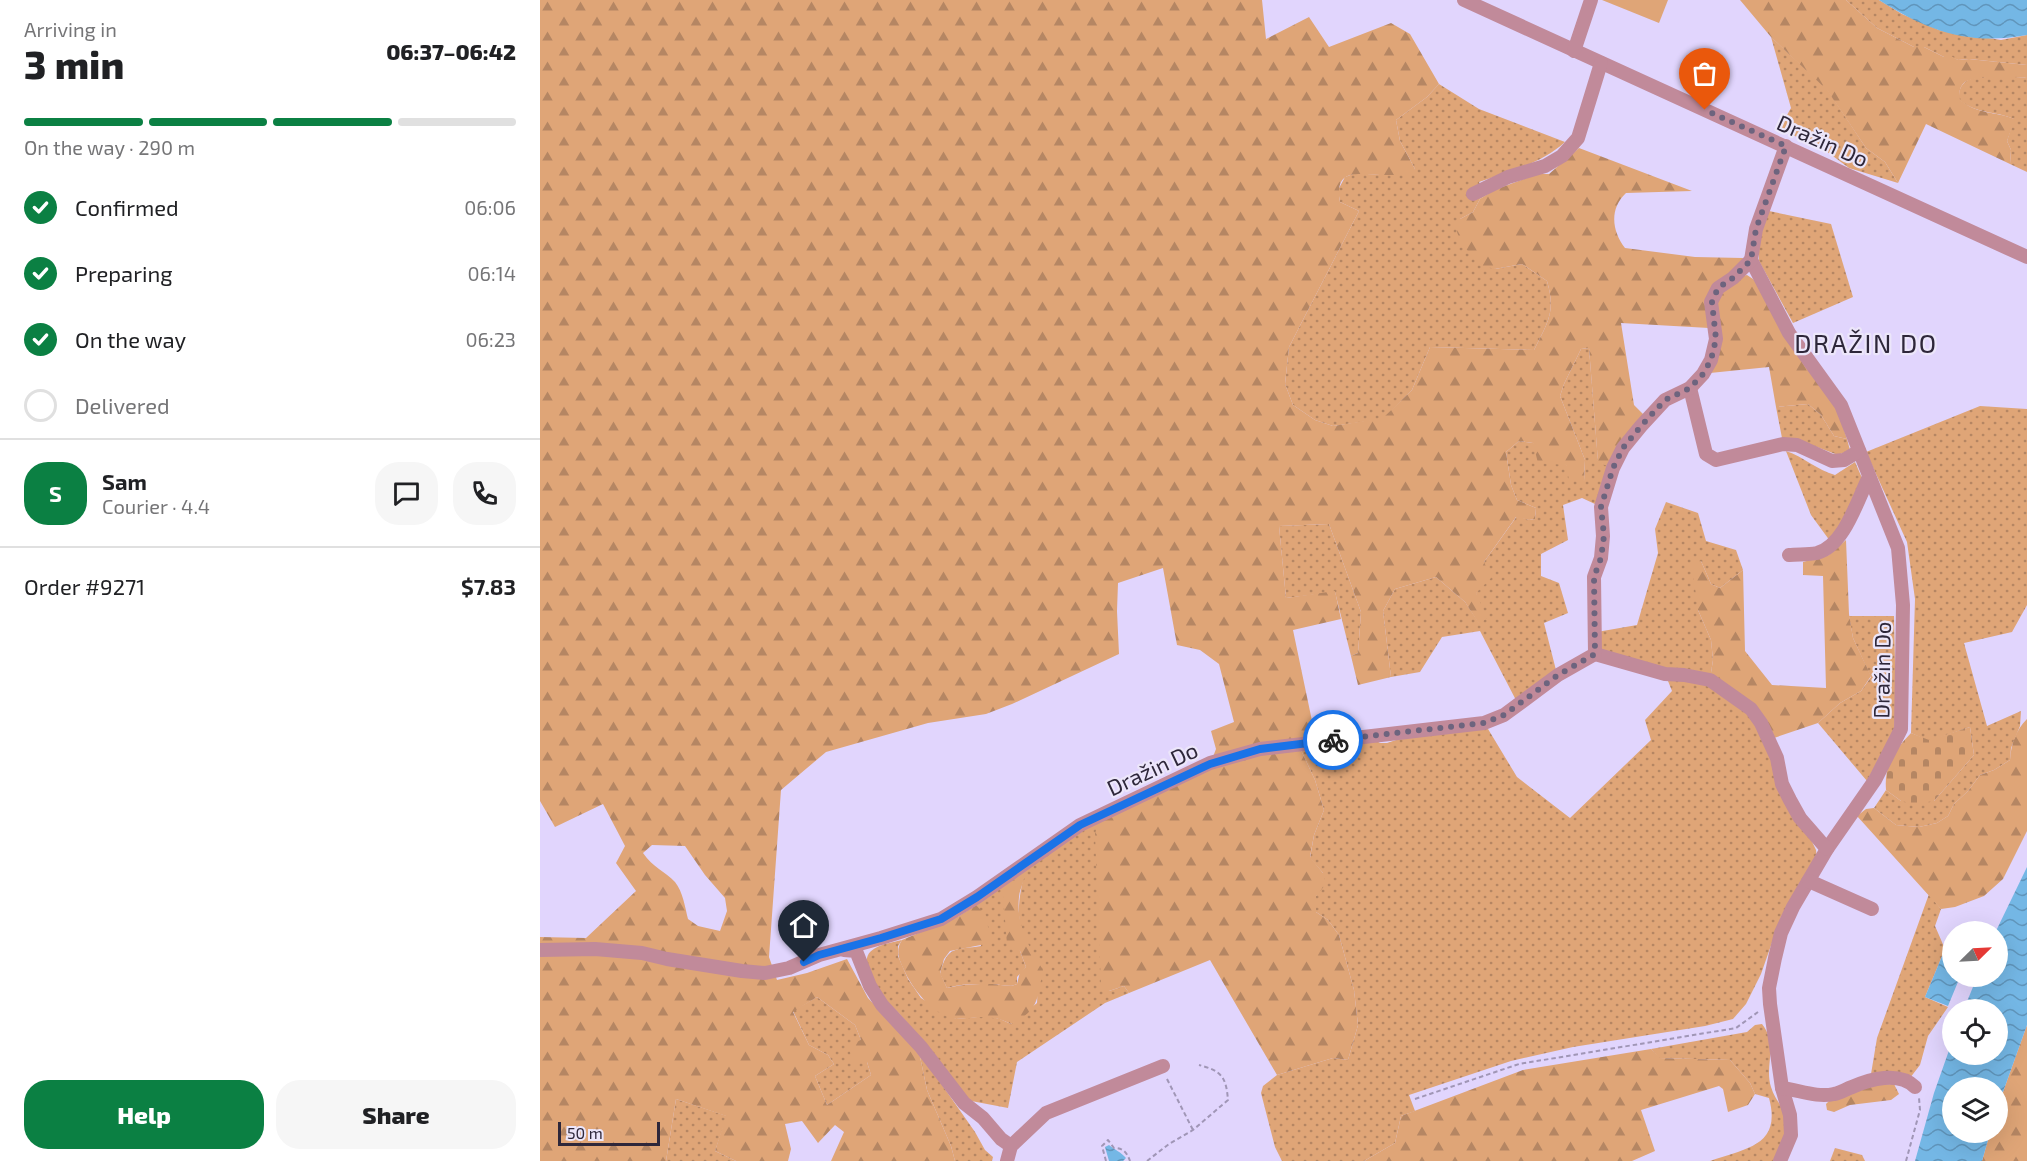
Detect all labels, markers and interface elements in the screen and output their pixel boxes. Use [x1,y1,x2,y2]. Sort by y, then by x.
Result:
text: Arriving in [24,17,117,41]
text: 06:37–06:42 [386,38,516,64]
text: 3 min [24,40,124,87]
pin [1679,48,1730,110]
icon: bag [1688,57,1721,90]
street label: Dražin Do [1773,108,1873,172]
text: On the way · 290 m [24,135,195,159]
icon: check [24,191,57,224]
text: Confirmed [75,194,179,220]
text: 06:06 [464,195,516,219]
icon: check [24,257,57,290]
text: Preparing [75,260,173,286]
text: 06:14 [468,261,516,285]
icon: check [24,323,57,356]
text: On the way [75,326,186,352]
text: 06:23 [465,327,516,351]
district label: DRAŽIN DO [1794,327,1938,358]
text: Delivered [75,392,170,418]
button: chat [375,462,438,525]
button: phone [453,462,516,525]
text: Sam [102,468,147,494]
text: S [49,480,62,506]
text: Courier · 4.4 [102,494,210,518]
text: Order #9271 [24,573,145,599]
text: $7.83 [461,573,516,599]
street label: Dražin Do [1867,621,1895,719]
courier [1303,710,1363,770]
icon: bike [1317,724,1350,757]
street label: Dražin Do [1103,736,1201,800]
pin [778,900,829,962]
icon: home [787,909,820,942]
north arrow [1942,921,2008,987]
map controls [1942,921,2008,1143]
button: locate [1942,999,2008,1065]
button: layers [1942,1077,2008,1143]
button: Help [24,1080,264,1149]
button: Share [276,1080,516,1149]
scale bar [558,1119,660,1146]
text: 50 m [567,1123,603,1142]

